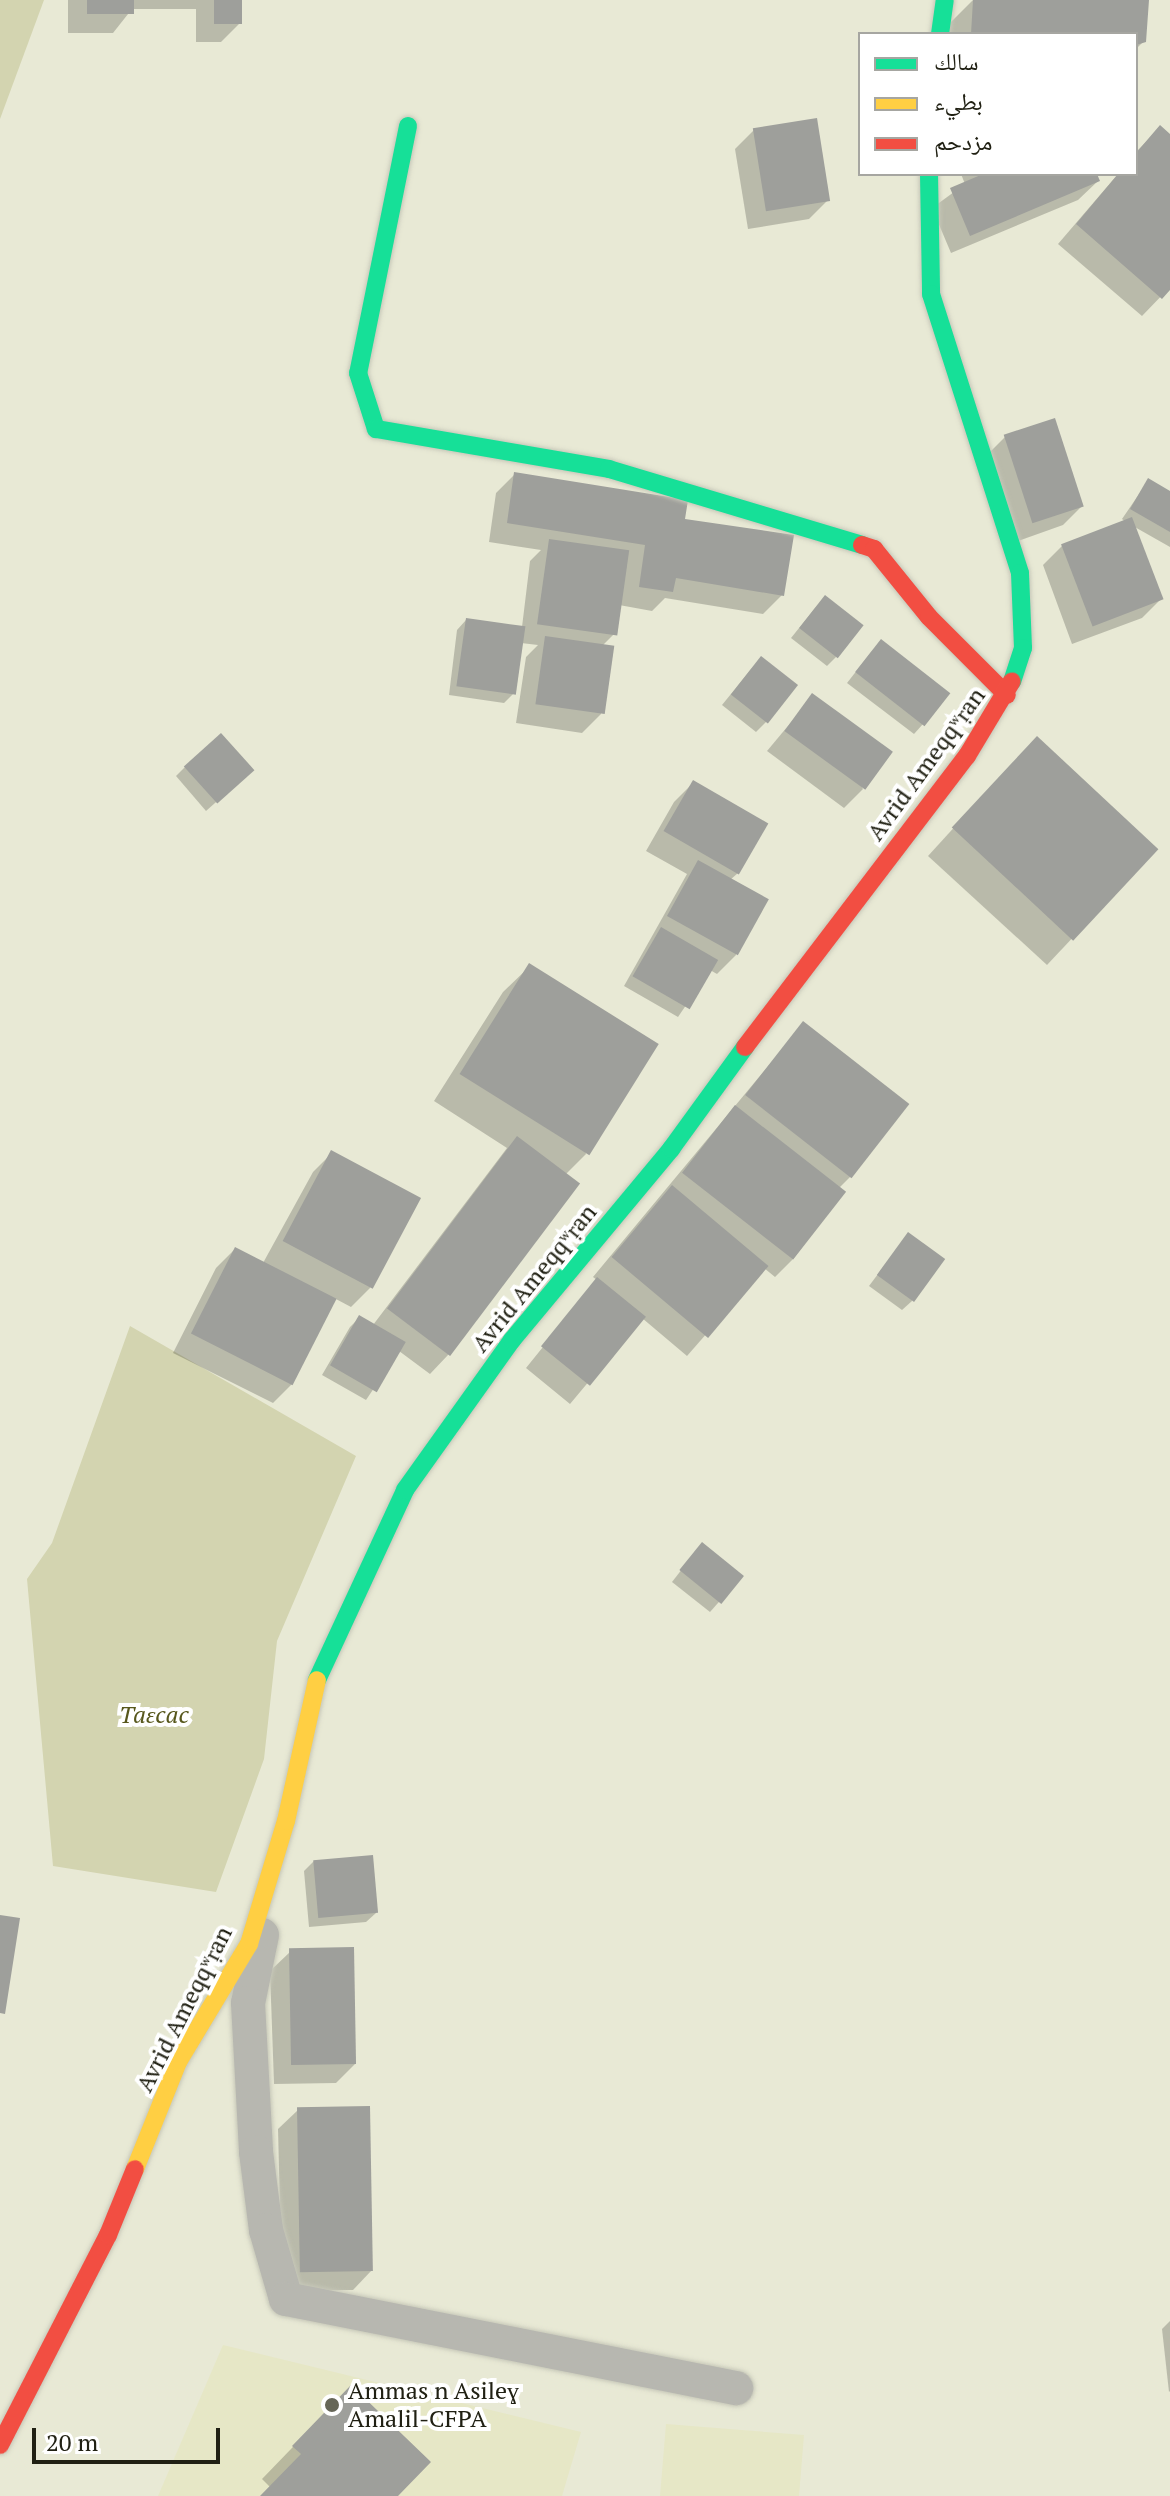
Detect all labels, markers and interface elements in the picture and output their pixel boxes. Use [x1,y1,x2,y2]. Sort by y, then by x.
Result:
legend [858,32,1138,176]
text: سالك [934,45,979,77]
text: بطيء [934,85,983,117]
text: مزدحم [934,125,993,157]
street label: Avrid Ameqqʷṛan [861,682,991,846]
street label: Avrid Ameqqʷṛan [465,1198,603,1358]
park label: Taɛcac [119,1701,189,1729]
street label: Avrid Ameqqʷṛan [130,1921,238,2097]
place label: Ammas n Asileɣ Amalil-CFPA [348,2377,520,2433]
marker: Ammas n Asileɣ Amalil-CFPA [323,2396,341,2414]
scale bar [36,2412,224,2462]
text: 20 m [46,2426,98,2458]

